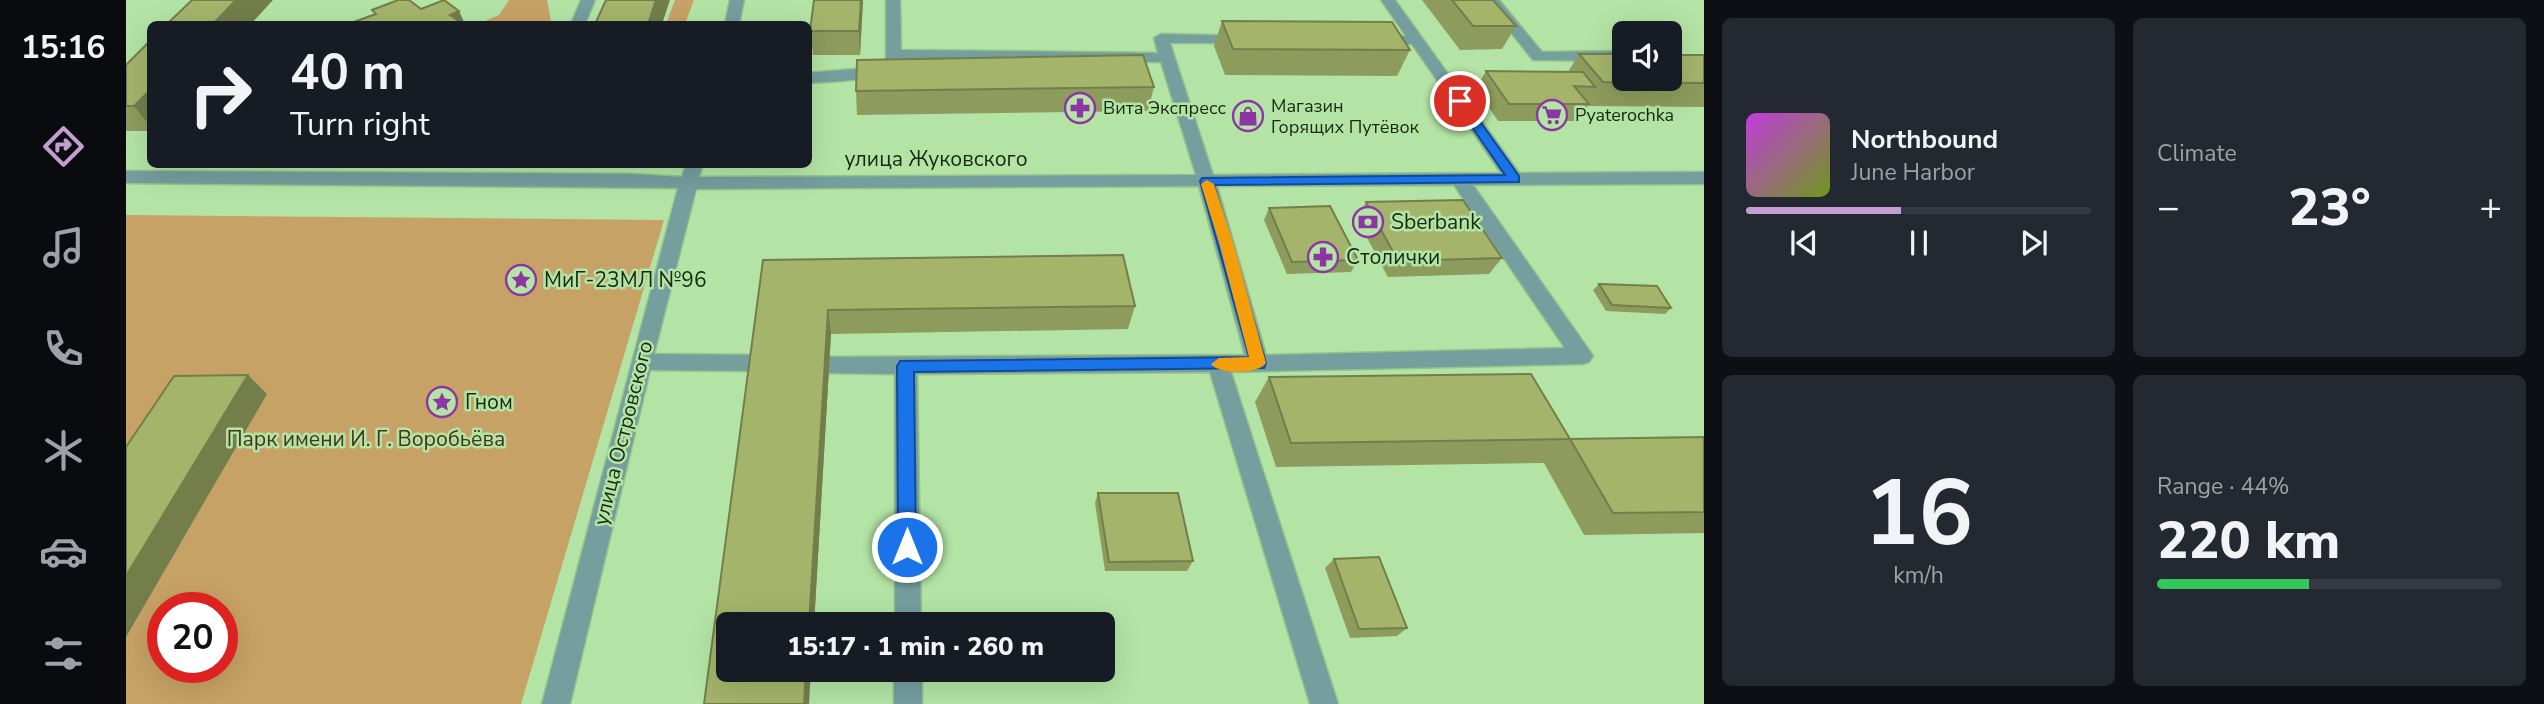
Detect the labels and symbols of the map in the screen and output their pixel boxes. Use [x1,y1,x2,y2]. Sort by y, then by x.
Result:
pin [1430,71,1490,131]
pharmacy icon: Вита Экспресс [1063,91,1097,125]
place label: Магазин Горящих Путёвок [1271,94,1420,139]
place label: Вита Экспресс [1103,96,1227,120]
supermarket icon: Pyaterochka [1535,98,1569,132]
shop icon: Магазин Горящих Путёвок [1231,99,1265,133]
place label: Pyaterochka [1575,103,1674,127]
street label: улица Жуковского [844,145,1028,173]
bank icon: Sberbank [1351,205,1385,239]
place label: Sberbank [1391,208,1481,236]
pharmacy icon: Столички [1306,240,1340,274]
place label: Столички [1346,243,1440,271]
place icon: МиГ-23МЛ №96 [504,263,538,297]
place label: МиГ-23МЛ №96 [544,266,706,294]
street label: улица Островского [587,338,659,528]
place icon: Гном [425,385,459,419]
place label: Гном [465,388,513,416]
park label: Парк имени И. Г. Воробьёва [227,425,505,453]
position arrow [870,510,944,584]
speed limit sign: 20 [147,592,238,683]

